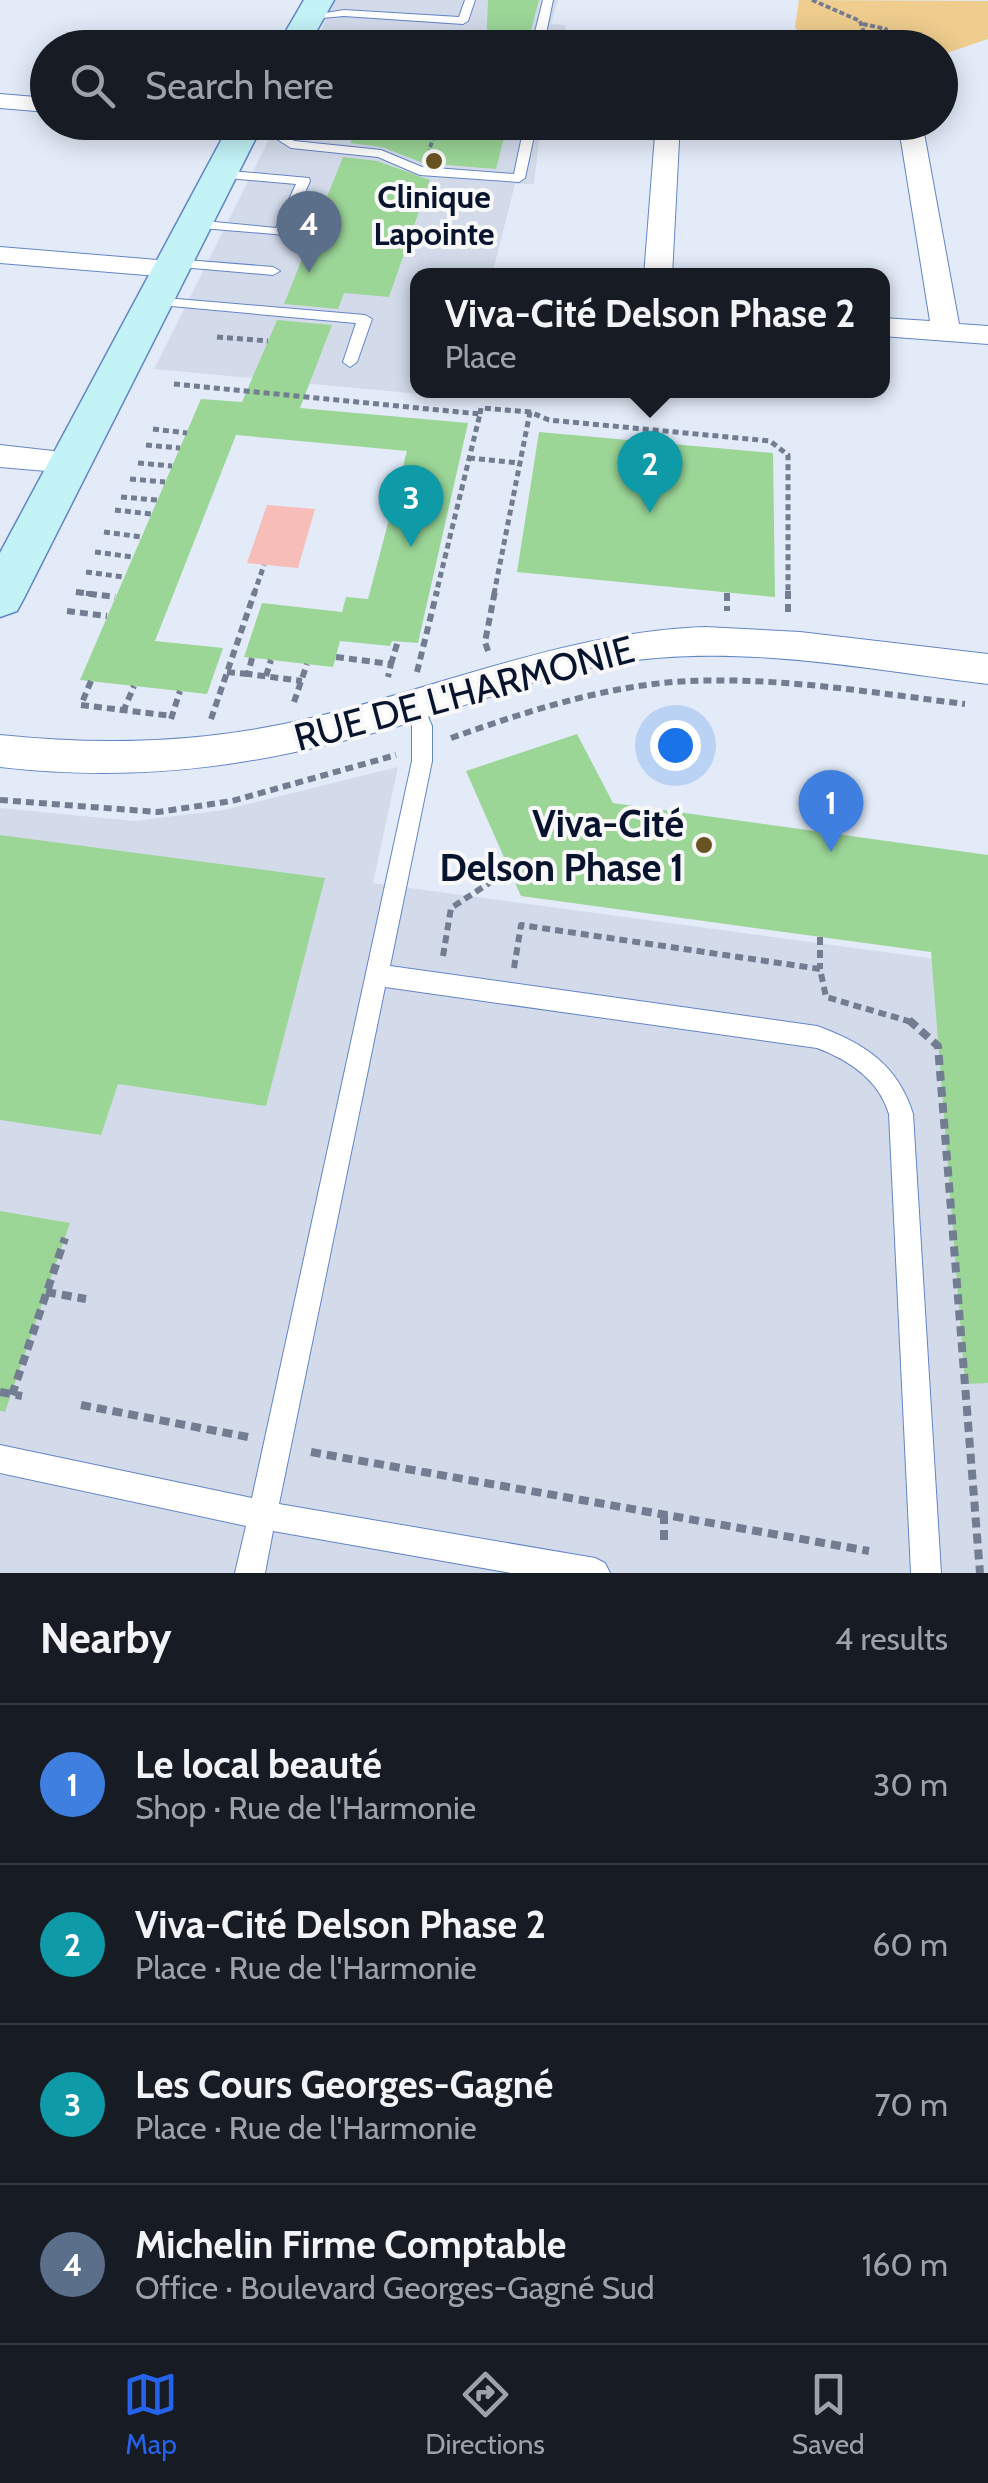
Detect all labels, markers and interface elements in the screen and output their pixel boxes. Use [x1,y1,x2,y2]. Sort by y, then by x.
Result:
search box [30,30,958,140]
icon: search [65,58,120,113]
text: Search here [145,62,334,109]
marker: Clinique Lapointe [423,150,445,172]
place label: Clinique Lapointe [373,177,495,253]
pin: 4 [276,190,342,273]
popup [410,268,890,398]
text: Viva-Cité Delson Phase 2 [445,290,855,337]
text: Place [445,337,516,376]
pin: 2 [618,430,682,513]
pin: 3 [378,464,444,547]
street label: RUE DE L'HARMONIE [289,625,639,761]
your location [650,720,701,771]
pin: 1 [798,770,864,852]
place label: Viva-Cité Delson Phase 1 [440,800,684,891]
marker: Viva-Cité Delson Phase 1 [693,834,715,856]
text: Nearby [40,1612,172,1664]
text: 4 results [835,1619,948,1658]
text: Le local beauté [135,1741,382,1788]
text: 1 [67,1765,78,1804]
text: 30 m [873,1765,948,1804]
text: Shop · Rue de l'Harmonie [135,1788,476,1827]
text: Viva-Cité Delson Phase 2 [135,1901,546,1948]
text: 2 [64,1925,81,1964]
text: 60 m [872,1925,948,1964]
text: Place · Rue de l'Harmonie [135,1948,477,1987]
text: Les Cours Georges-Gagné [135,2061,553,2108]
text: 3 [64,2085,81,2124]
text: 70 m [875,2085,948,2124]
text: Place · Rue de l'Harmonie [135,2108,477,2147]
text: Michelin Firme Comptable [135,2221,566,2268]
text: 4 [63,2245,82,2284]
text: 160 m [862,2245,948,2284]
text: Office · Boulevard Georges-Gagné Sud [135,2268,655,2307]
tab: Map [123,2367,178,2461]
tab: Directions [425,2367,545,2461]
tab: Saved [792,2367,865,2461]

